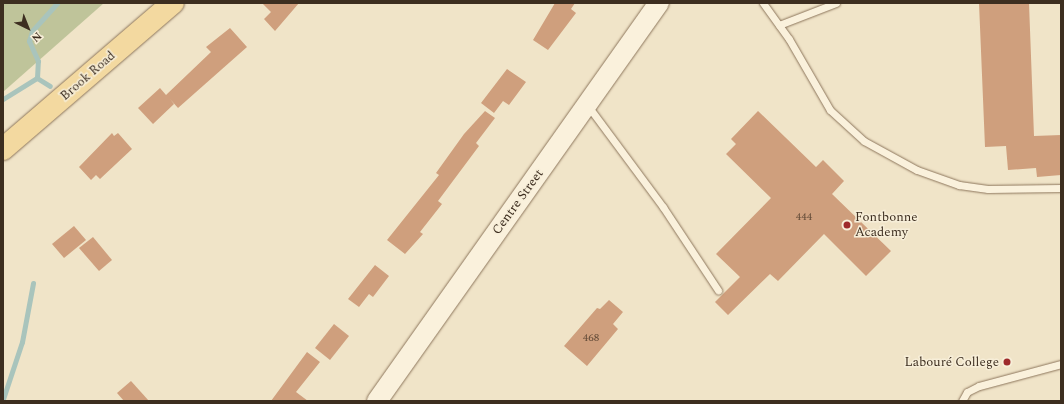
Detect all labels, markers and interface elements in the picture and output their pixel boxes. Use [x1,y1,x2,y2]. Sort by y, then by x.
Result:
north arrow [8,8,48,48]
text: N [27,28,46,46]
street label: Brook Road [57,48,119,104]
street label: Centre Street [489,166,547,238]
house number: 444 [796,210,812,224]
place label: Fontbonne Academy [855,210,918,241]
marker: Fontbonne Academy [842,220,852,230]
house number: 468 [583,331,599,345]
place label: Labouré College [904,354,999,370]
marker: Labouré College [1002,357,1012,367]

